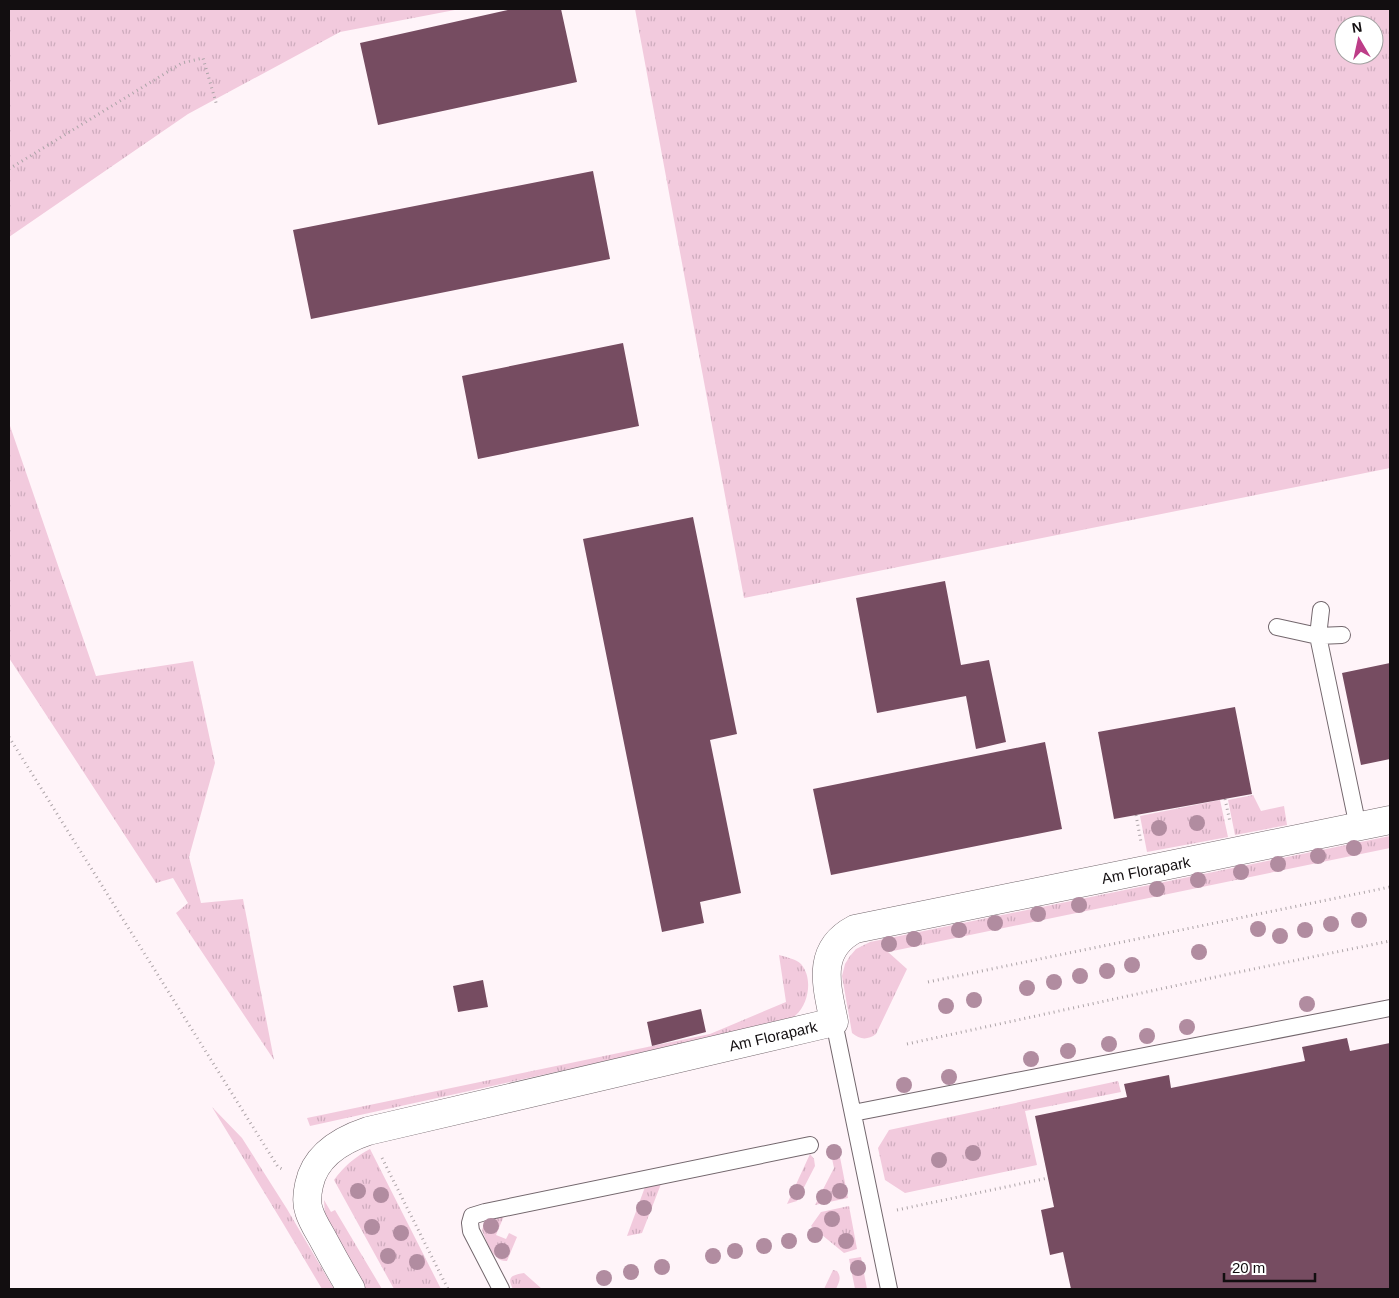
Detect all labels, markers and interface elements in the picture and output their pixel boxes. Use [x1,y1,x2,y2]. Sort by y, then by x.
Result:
north arrow [1334,15,1384,65]
text: N [1351,18,1363,36]
street label: Am Florapark [1100,853,1192,887]
street label: Am Florapark [727,1017,819,1054]
scale bar [1224,1250,1315,1282]
text: 20 m [1232,1259,1265,1276]

